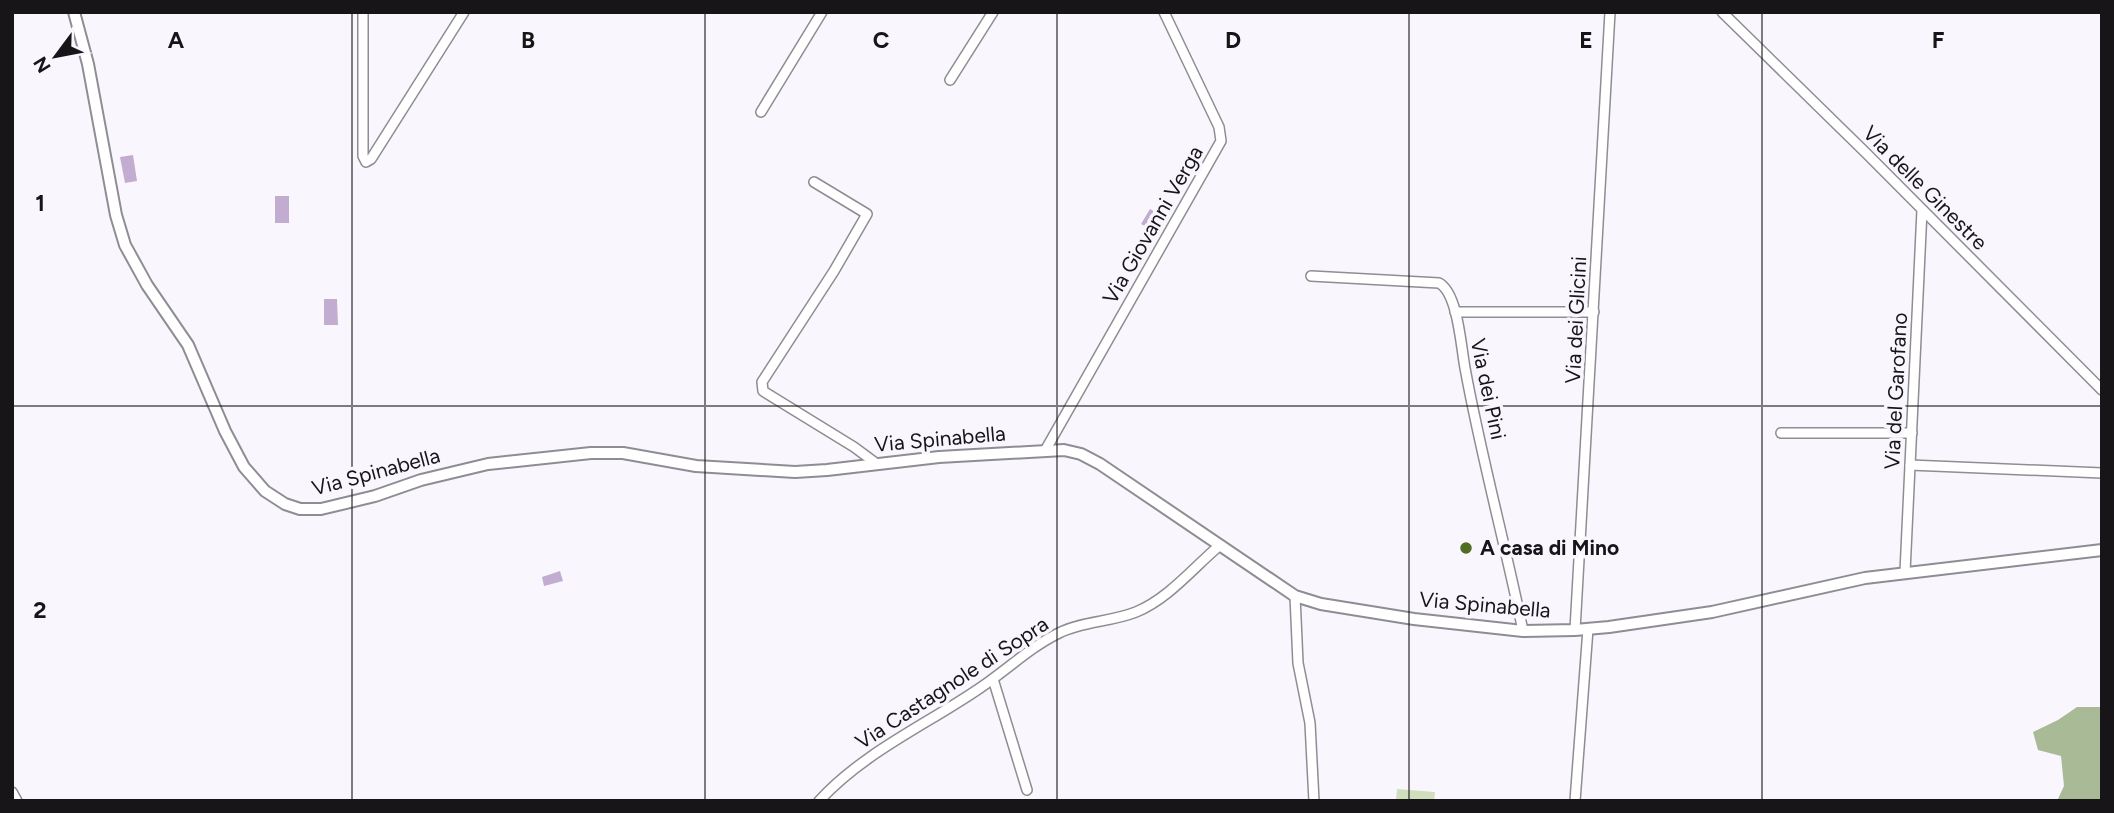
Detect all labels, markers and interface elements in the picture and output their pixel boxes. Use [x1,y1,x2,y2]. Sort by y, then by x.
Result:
north arrow [21,21,91,91]
text: A [168,26,185,54]
text: B [521,26,535,54]
text: C [873,26,890,54]
text: D [1225,26,1241,54]
text: E [1579,26,1593,54]
text: F [1932,26,1945,54]
text: N [28,52,56,77]
street label: Via delle Ginestre [1858,120,1993,255]
street label: Via Giovanni Verga [1097,141,1208,308]
text: 1 [35,189,45,217]
street label: Via dei Glicini [1560,256,1591,384]
street label: Via del Garofano [1879,312,1912,470]
street label: Via dei Pini [1466,336,1511,442]
street label: Via Spinabella [873,420,1007,457]
street label: Via Spinabella [309,442,443,501]
place label: A casa di Mino [1480,535,1619,560]
marker: A casa di Mino [1458,540,1474,556]
street label: Via Spinabella [1418,586,1552,623]
text: 2 [33,596,47,624]
street label: Via Castagnole di Sopra [851,611,1053,754]

